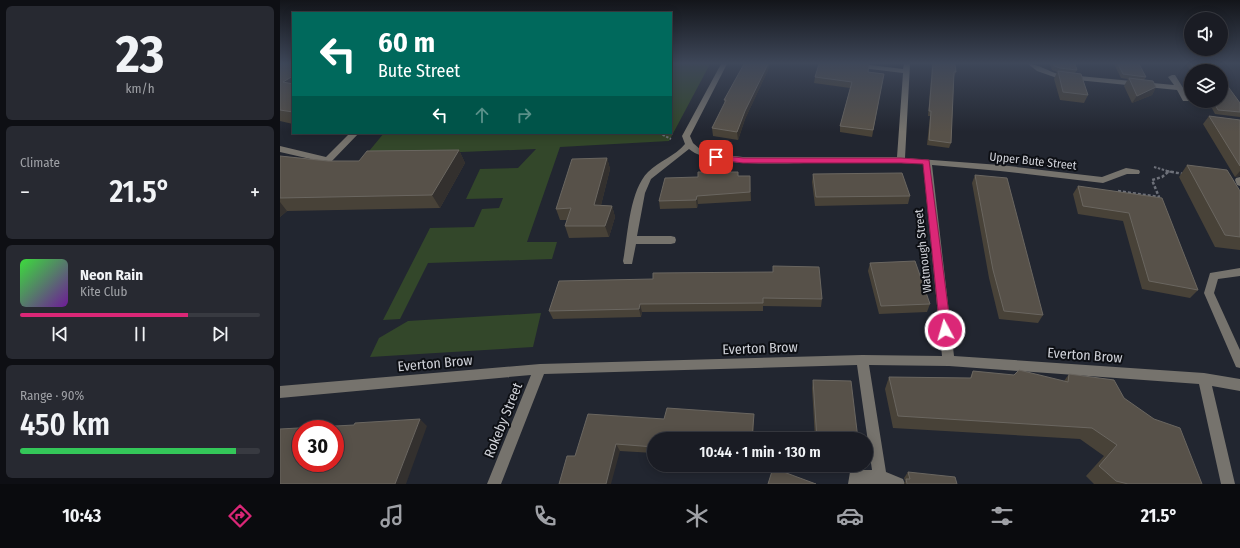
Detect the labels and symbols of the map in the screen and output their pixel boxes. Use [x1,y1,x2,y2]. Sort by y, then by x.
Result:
pin [699,140,733,174]
street label: Upper Bute Street [989,149,1077,173]
street label: Watmough Street [912,208,934,294]
position arrow [924,309,966,351]
street label: Everton Brow [722,339,798,358]
street label: Everton Brow [1047,344,1123,367]
street label: Everton Brow [397,352,473,375]
street label: Rokeby Street [481,380,526,460]
speed limit sign: 30 [292,420,344,472]

